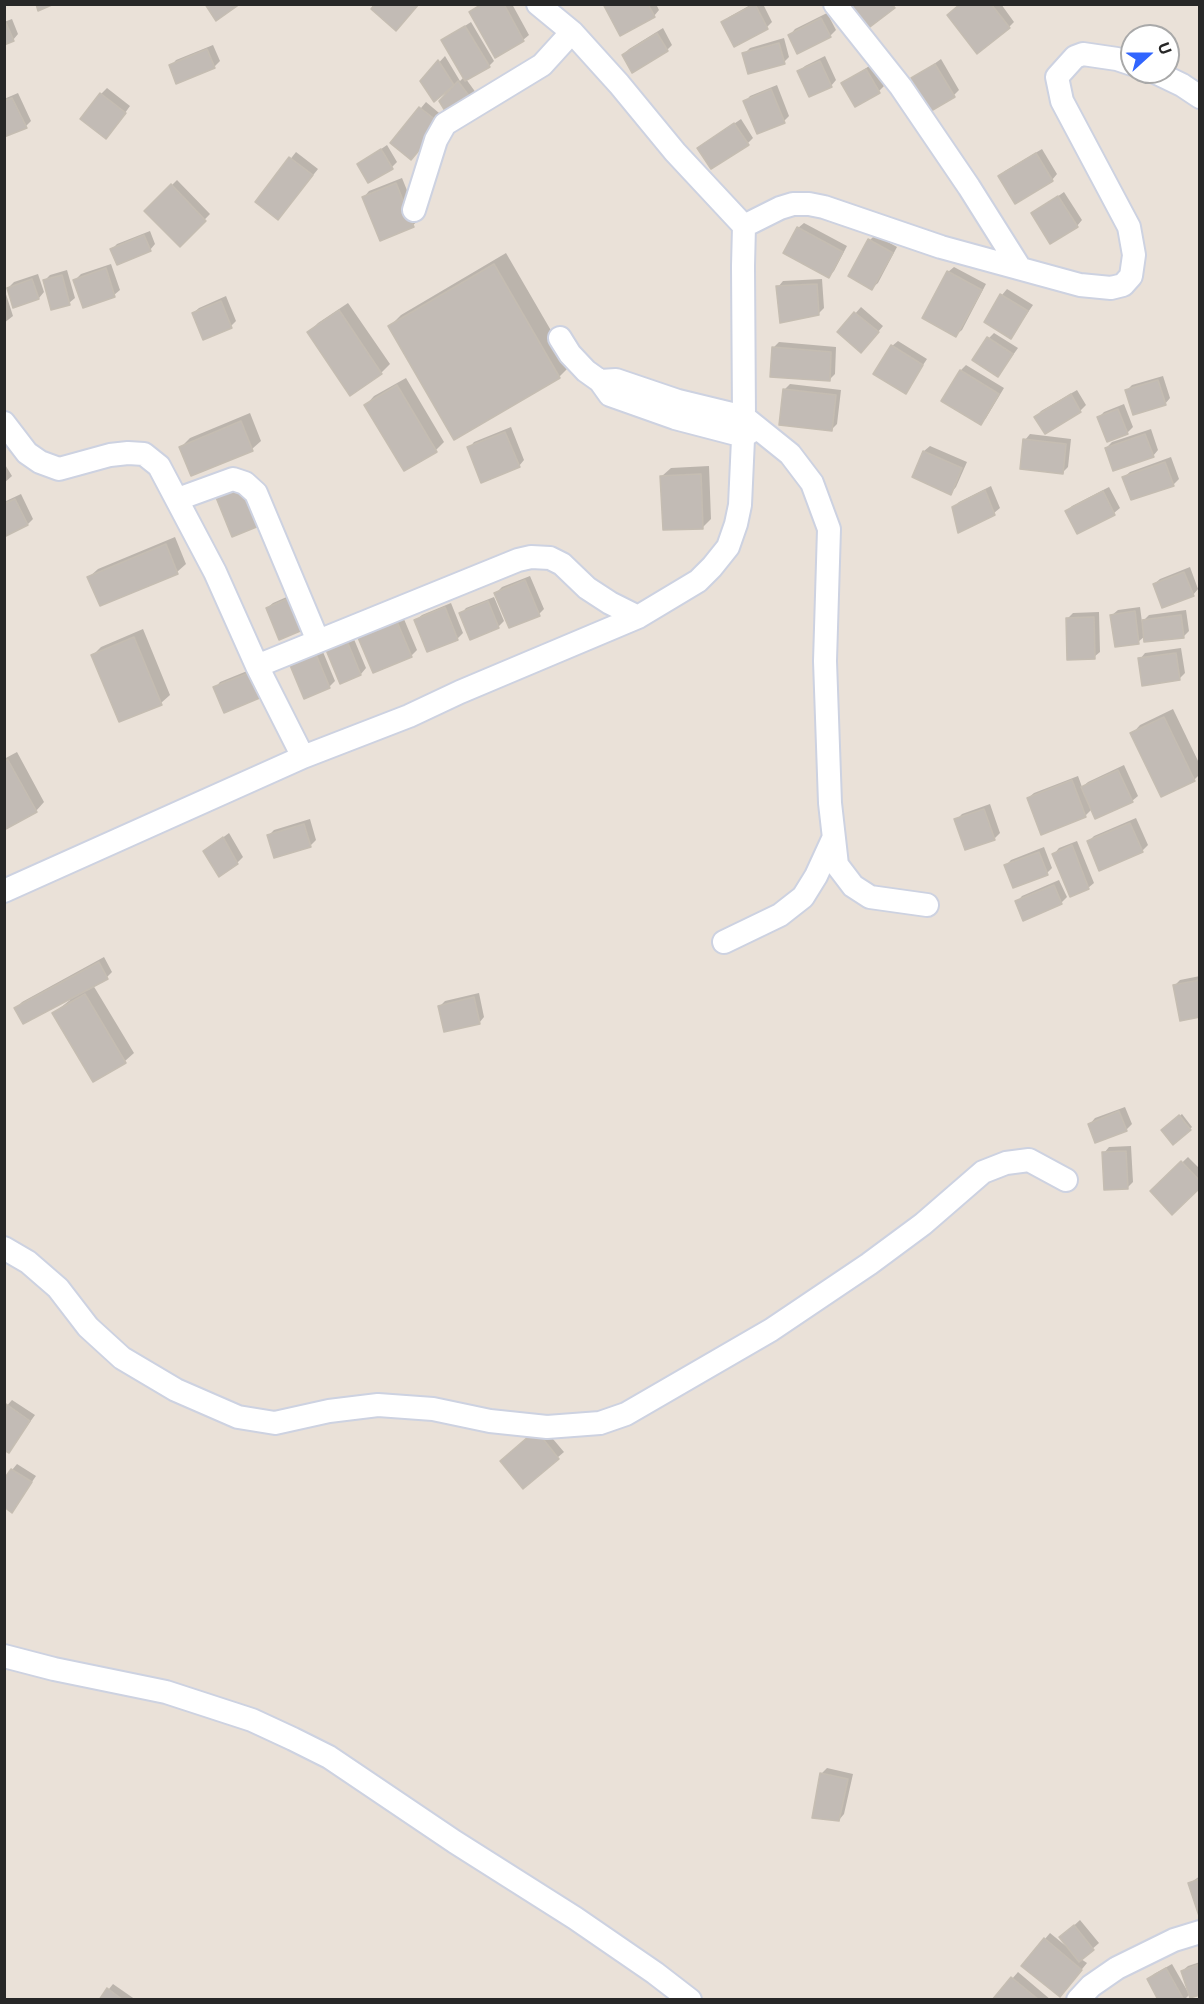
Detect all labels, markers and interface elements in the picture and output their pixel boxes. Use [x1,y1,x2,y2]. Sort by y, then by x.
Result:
north arrow [1120,24,1180,84]
text: U [1153,39,1177,58]

